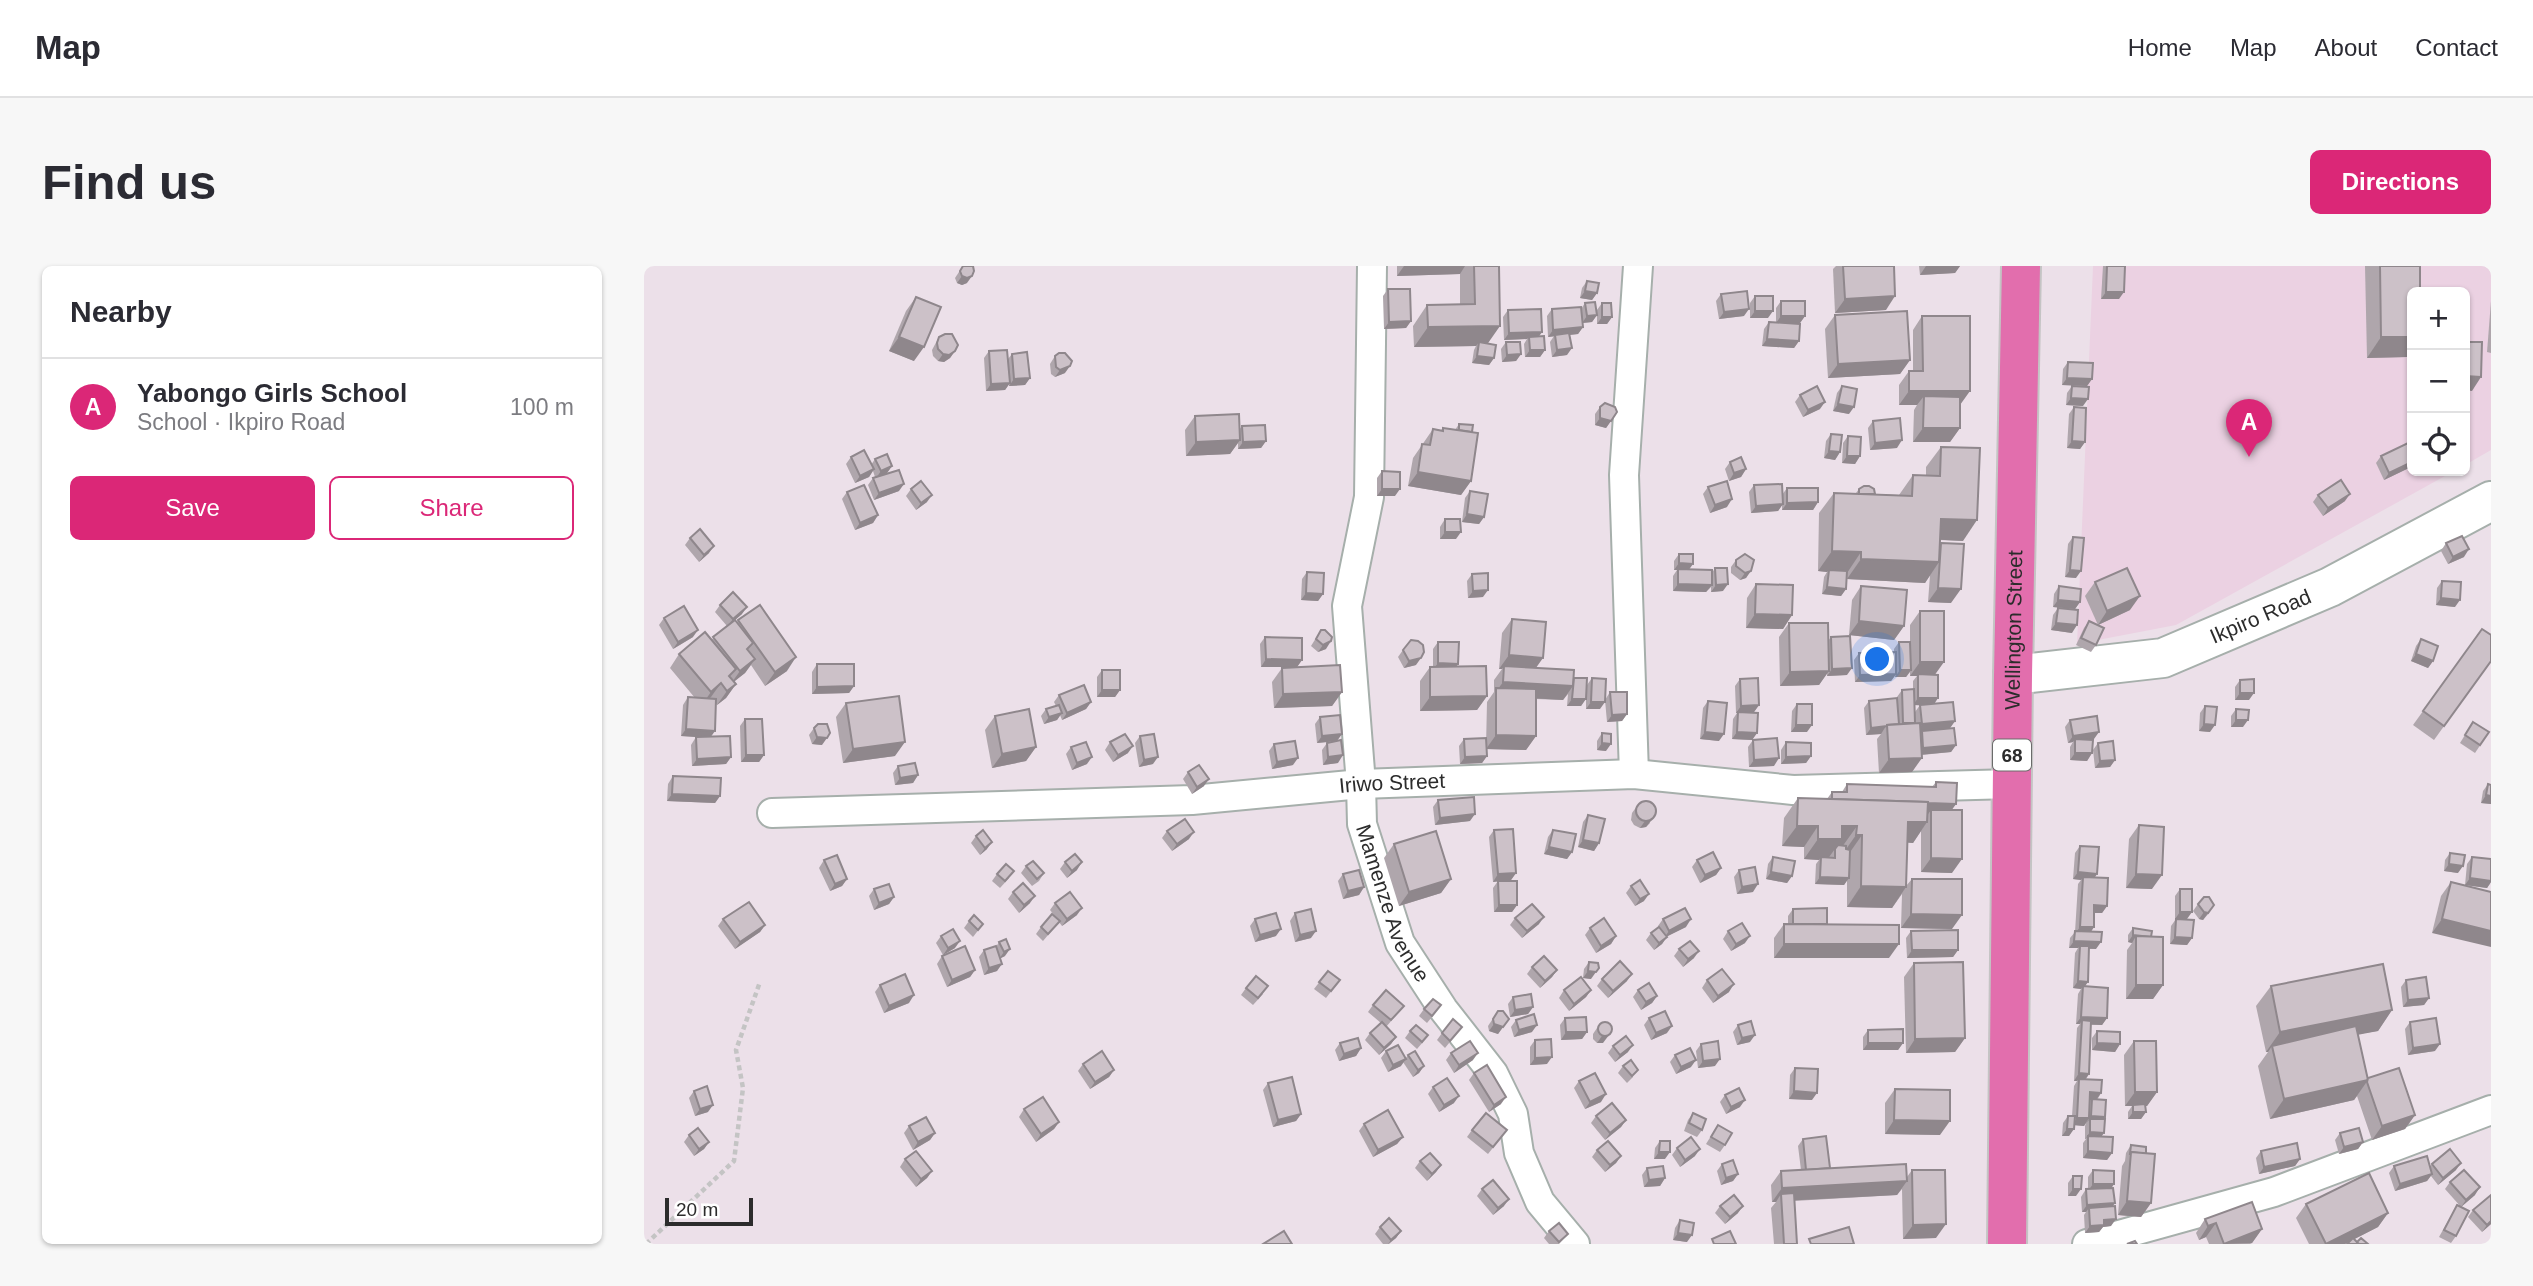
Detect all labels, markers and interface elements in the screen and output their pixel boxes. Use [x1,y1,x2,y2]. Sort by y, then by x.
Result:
text: Map [35,29,101,66]
text: Home [2128,34,2192,61]
text: Map [2230,34,2277,61]
text: About [2315,34,2377,61]
text: Contact [2415,34,2498,61]
button: Directions [2310,150,2491,214]
text: Find us [42,155,216,209]
map controls [2407,287,2470,476]
button: + [2407,287,2470,350]
text: Nearby [70,295,172,328]
button: − [2407,350,2470,413]
text: Yabongo Girls School [137,378,407,408]
text: A [85,394,101,420]
text: 100 m [510,394,574,420]
pin: A [2226,399,2272,457]
text: School · Ikpiro Road [137,409,345,435]
button: locate [2407,413,2470,476]
button: Save [70,476,315,540]
button: Share [329,476,574,540]
street label: Wellington Street [2001,550,2026,710]
street label: Ikpiro Road [2206,584,2314,648]
your location [1860,642,1894,676]
road number: 68 [1993,740,2031,770]
street label: Iriwo Street [1338,769,1446,797]
street label: Mamenze Avenue [1352,822,1434,986]
scale bar [665,1195,752,1227]
text: 20 m [676,1199,718,1220]

